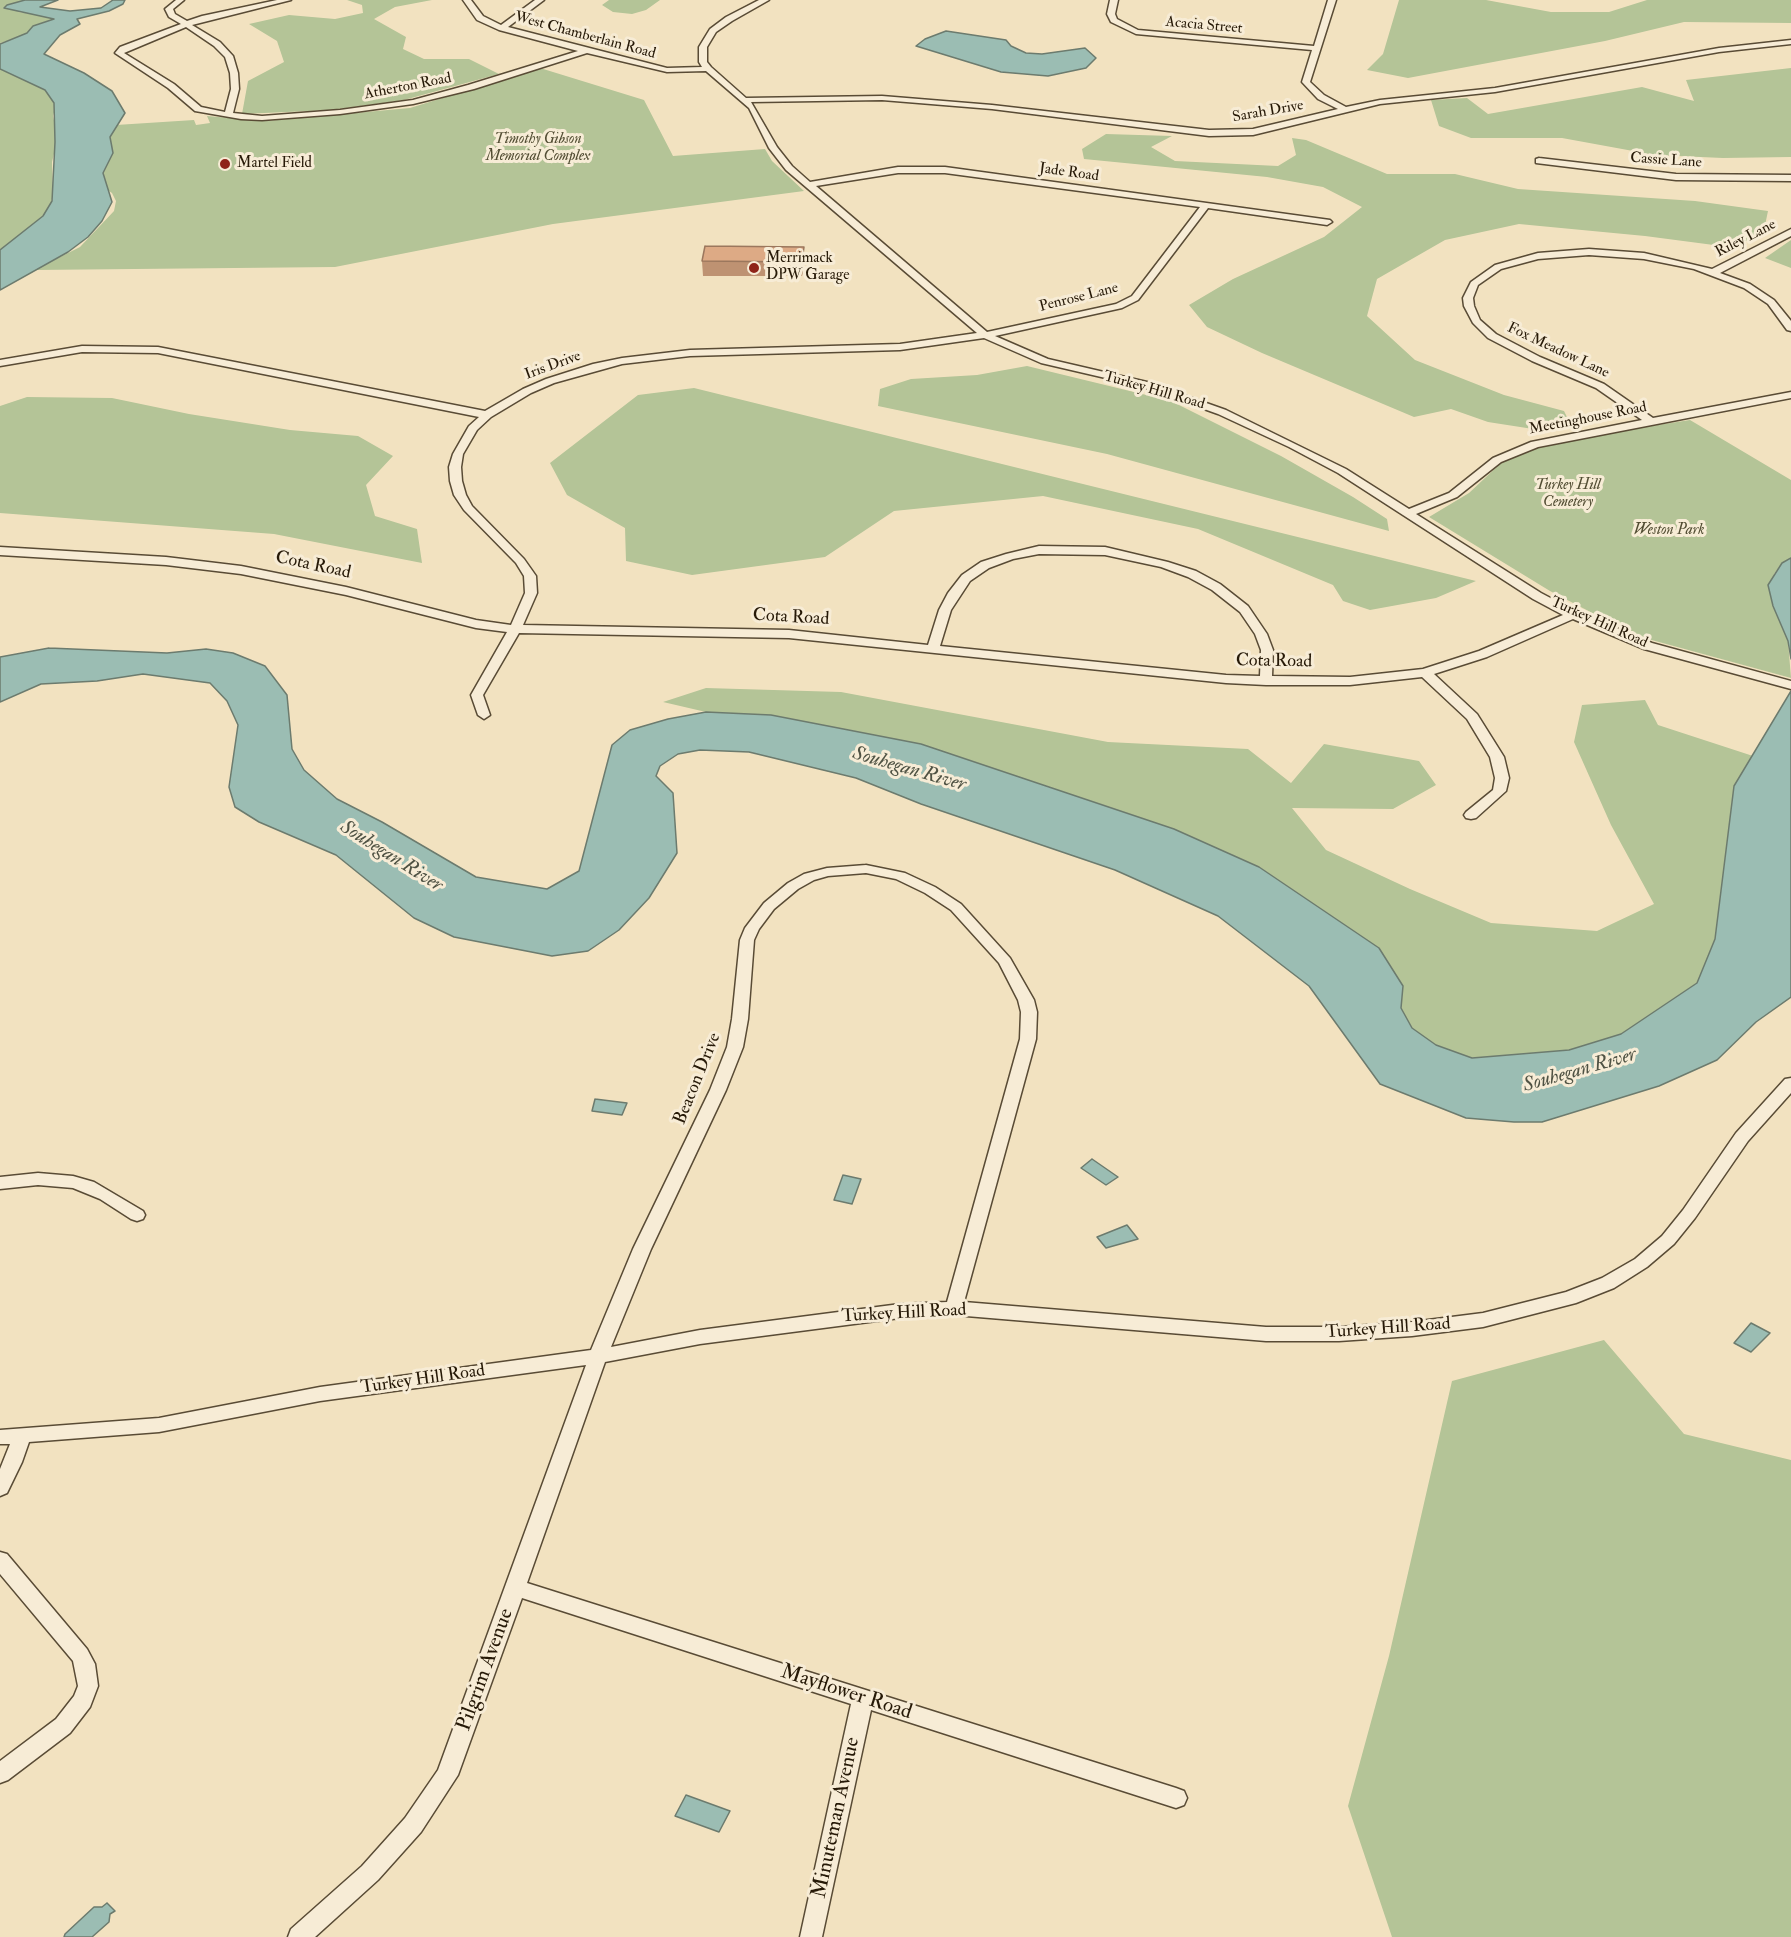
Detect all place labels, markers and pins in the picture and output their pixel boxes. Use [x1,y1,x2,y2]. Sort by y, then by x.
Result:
place label: Martel Field [237,155,312,173]
marker: Martel Field [218,157,232,171]
place label: Merrimack DPW Garage [766,250,849,285]
marker: Merrimack DPW Garage [747,261,761,275]

